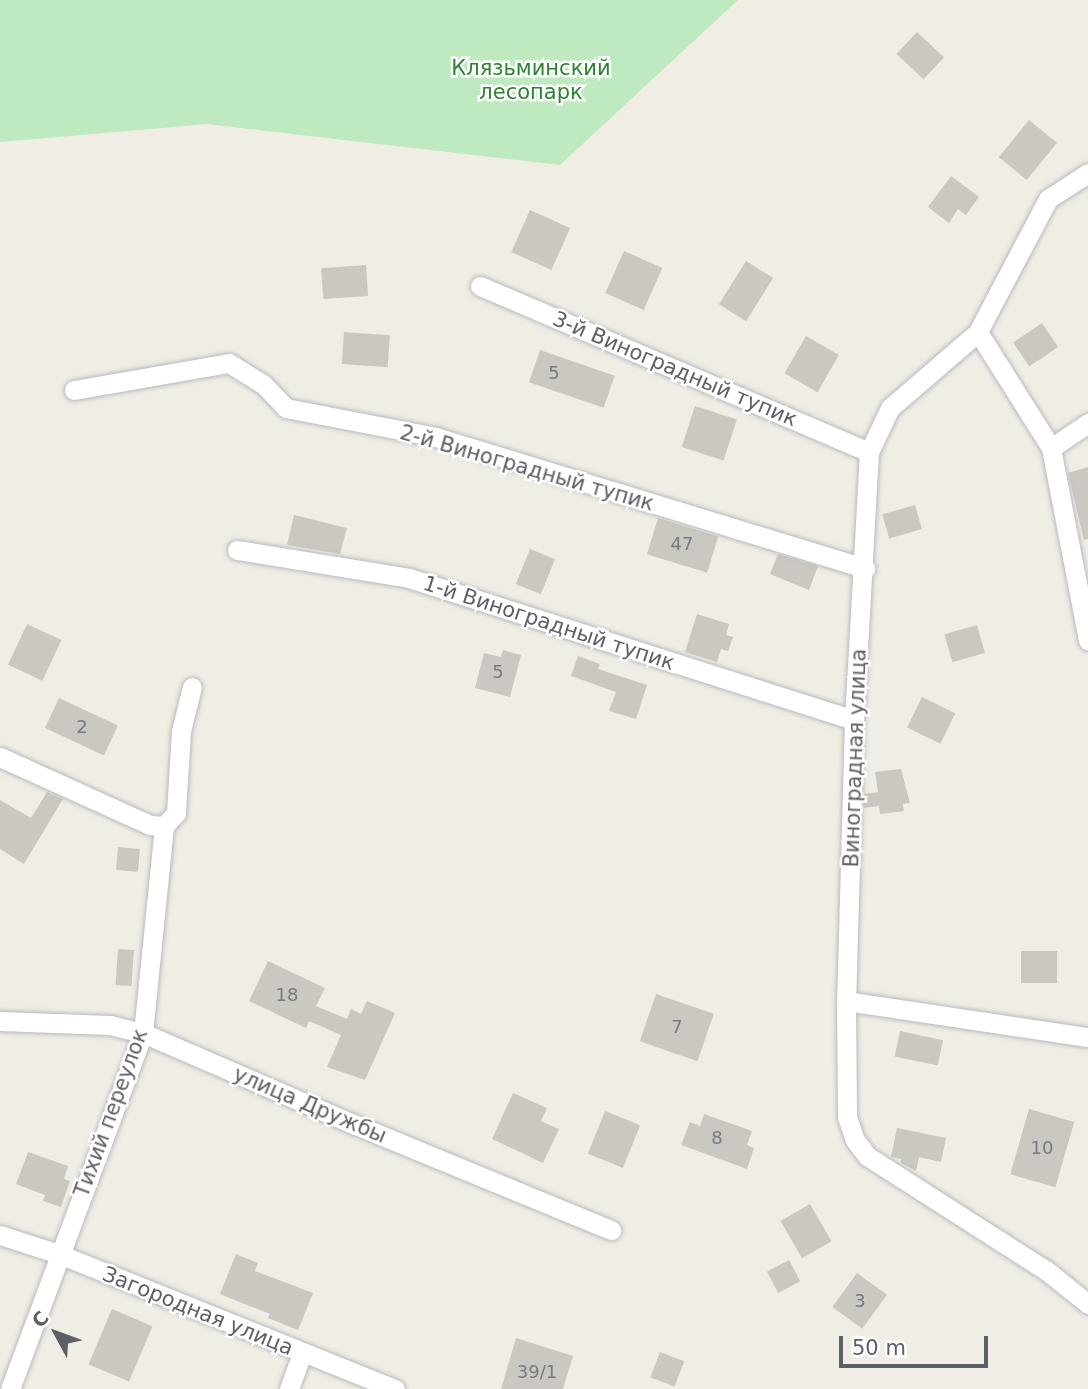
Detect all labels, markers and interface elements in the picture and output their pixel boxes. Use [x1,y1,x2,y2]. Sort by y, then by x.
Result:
park label: Клязьминский лесопарк [451,55,611,105]
street label: 3-й Виноградный тупик [549,306,801,432]
house number: 5 [548,362,560,384]
street label: 2-й Виноградный тупик [397,420,657,516]
house number: 47 [671,533,693,555]
street label: 1-й Виноградный тупик [420,570,678,676]
street label: Виноградная улица [839,648,871,868]
house number: 5 [492,661,504,683]
house number: 2 [76,716,88,738]
house number: 18 [276,984,298,1006]
house number: 7 [671,1016,683,1038]
street label: Тихий переулок [69,1025,153,1201]
street label: улица Дружбы [230,1061,390,1149]
house number: 8 [711,1127,723,1149]
house number: 10 [1031,1137,1053,1159]
street label: Загородная улица [99,1261,297,1361]
house number: 3 [854,1290,866,1312]
north arrow [21,1298,91,1368]
text: С [27,1307,53,1332]
scale bar [843,1322,992,1366]
text: 50 m [852,1336,906,1360]
house number: 39/1 [517,1361,557,1383]

